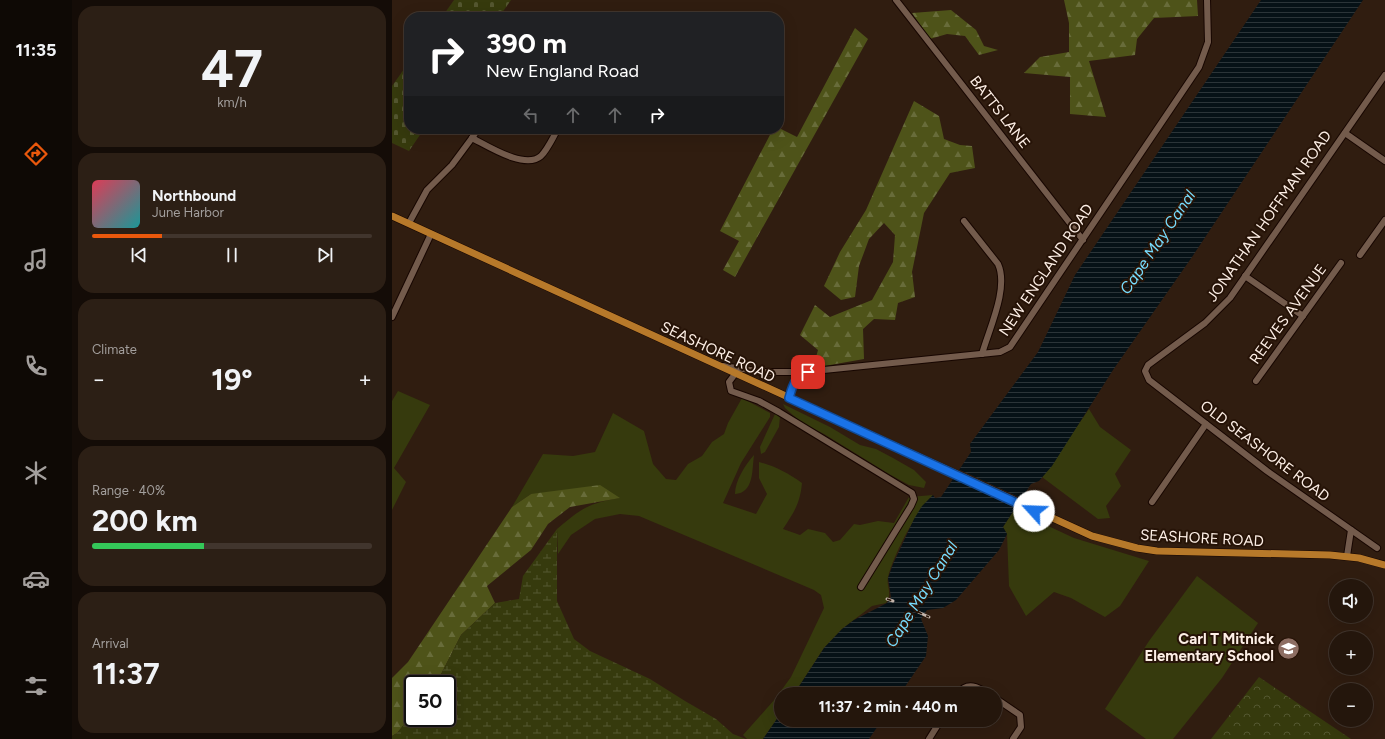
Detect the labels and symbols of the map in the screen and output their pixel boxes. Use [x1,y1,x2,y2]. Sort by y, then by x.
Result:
street label: BATTS LANE [966,72,1034,152]
street label: JONATHAN HOFFMAN ROAD [1203,127,1335,305]
water label: Cape May Canal [1116,186,1199,298]
street label: NEW ENGLAND ROAD [995,200,1097,340]
street label: REEVES AVENUE [1246,260,1330,368]
street label: SEASHORE ROAD [658,318,778,386]
pin [791,355,825,389]
street label: OLD SEASHORE ROAD [1197,396,1333,506]
position arrow [1013,490,1055,532]
street label: SEASHORE ROAD [1140,526,1264,550]
water label: Cape May Canal [881,537,962,651]
place label: Carl T Mitnick Elementary School [1145,630,1274,665]
school or university icon: Carl T Mitnick Elementary School [1276,635,1302,661]
speed limit sign: 50 [404,675,456,727]

